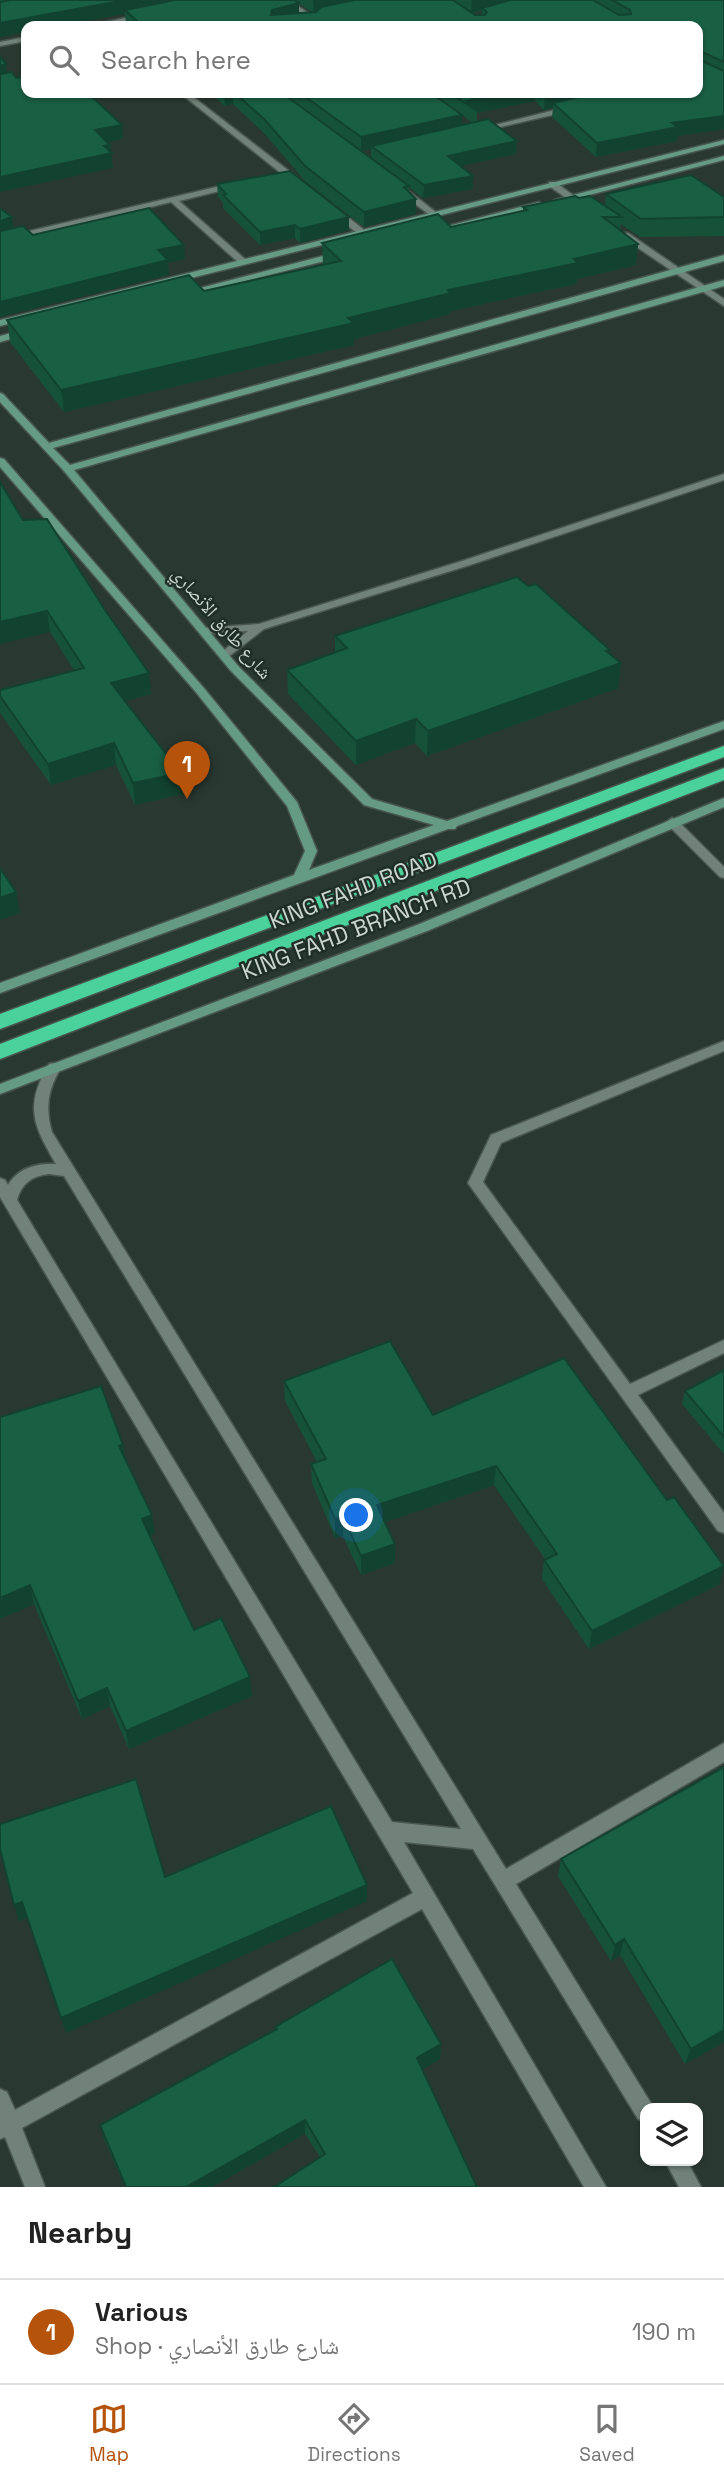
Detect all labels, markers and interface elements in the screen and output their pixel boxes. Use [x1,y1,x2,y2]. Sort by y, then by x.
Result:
search box [21,21,703,98]
icon: search [45,41,83,79]
text: Search here [101,43,251,77]
street label: شارع طارق الأنصاري [164,562,278,686]
pin: 1 [164,741,210,799]
street label: KING FAHD ROAD [265,844,441,936]
street label: KING FAHD BRANCH RD [237,871,475,987]
your location [339,1498,373,1532]
map controls [640,2103,703,2166]
button: layers [640,2103,703,2166]
text: Nearby [28,2213,132,2252]
text: Various [95,2295,188,2329]
text: 1 [46,2317,56,2347]
text: 190 m [632,2317,696,2347]
text: Shop · شارع طارق الأنصاري [95,2331,339,2361]
tab: Map [89,2400,129,2467]
tab: Directions [308,2400,401,2467]
tab: Saved [579,2400,635,2467]

